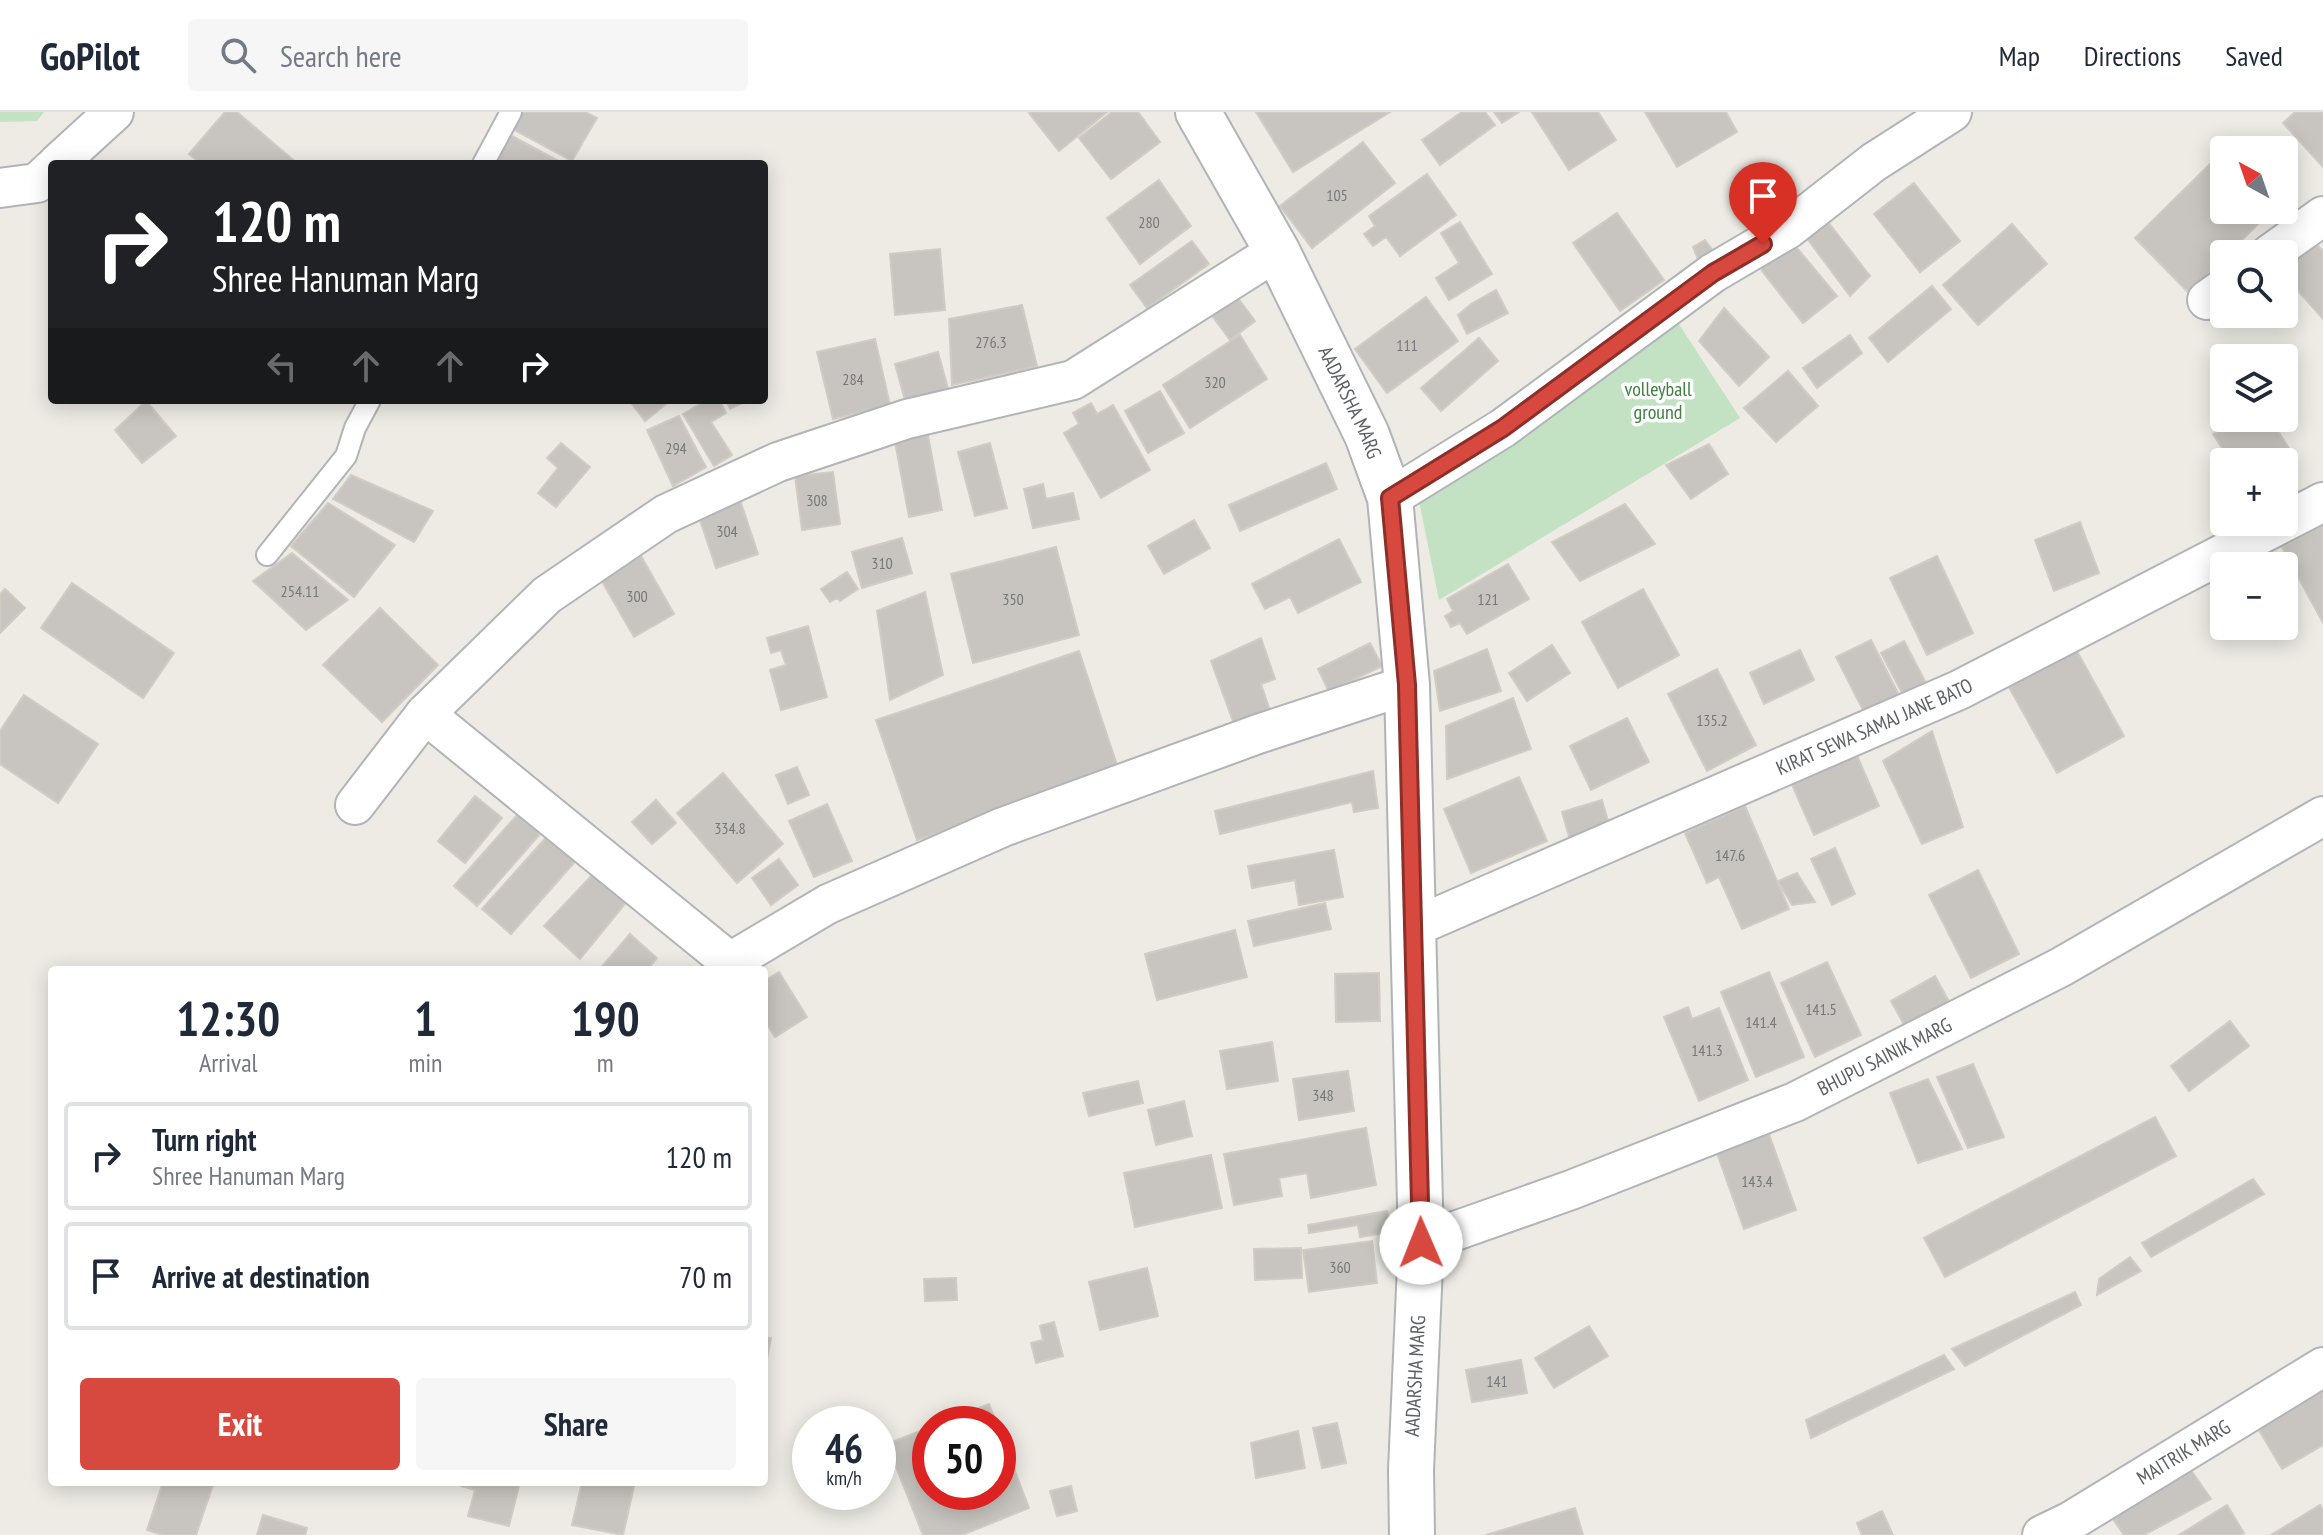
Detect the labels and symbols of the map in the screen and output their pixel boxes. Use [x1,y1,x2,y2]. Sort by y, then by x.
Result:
north arrow [2210,136,2298,224]
pin [1729,162,1797,244]
house number: 105 [1326,185,1348,205]
house number: 280 [1138,212,1160,232]
house number: 276.3 [975,332,1007,352]
house number: 111 [1396,335,1418,355]
street label: AADARSHA MARG [1312,342,1387,462]
house number: 284 [842,369,864,389]
house number: 320 [1204,372,1226,392]
park label: volleyball ground [1624,376,1692,425]
house number: 294 [665,438,687,458]
house number: 308 [806,490,828,510]
house number: 304 [716,521,738,541]
house number: 310 [871,553,893,573]
house number: 254.11 [281,581,319,601]
house number: 300 [626,586,648,606]
house number: 350 [1002,589,1024,609]
house number: 121 [1477,589,1499,609]
street label: KIRAT SEWA SAMAJ JANE BATO [1772,672,1977,781]
house number: 135.2 [1696,710,1728,730]
house number: 334.8 [714,818,746,838]
house number: 147.6 [1715,845,1745,865]
house number: 141.5 [1805,999,1837,1019]
house number: 141.4 [1745,1012,1777,1032]
street label: BHUPU SAINIK MARG [1813,1012,1956,1102]
house number: 141.3 [1691,1040,1723,1060]
house number: 348 [1312,1085,1334,1105]
house number: 143.4 [1741,1171,1773,1191]
position arrow [1379,1201,1463,1285]
house number: 360 [1329,1257,1351,1277]
street label: AADARSHA MARG [1399,1315,1431,1437]
house number: 141 [1486,1371,1508,1391]
speed limit sign: 50 [912,1406,1016,1510]
street label: MAITRIK MARG [2132,1414,2235,1491]

